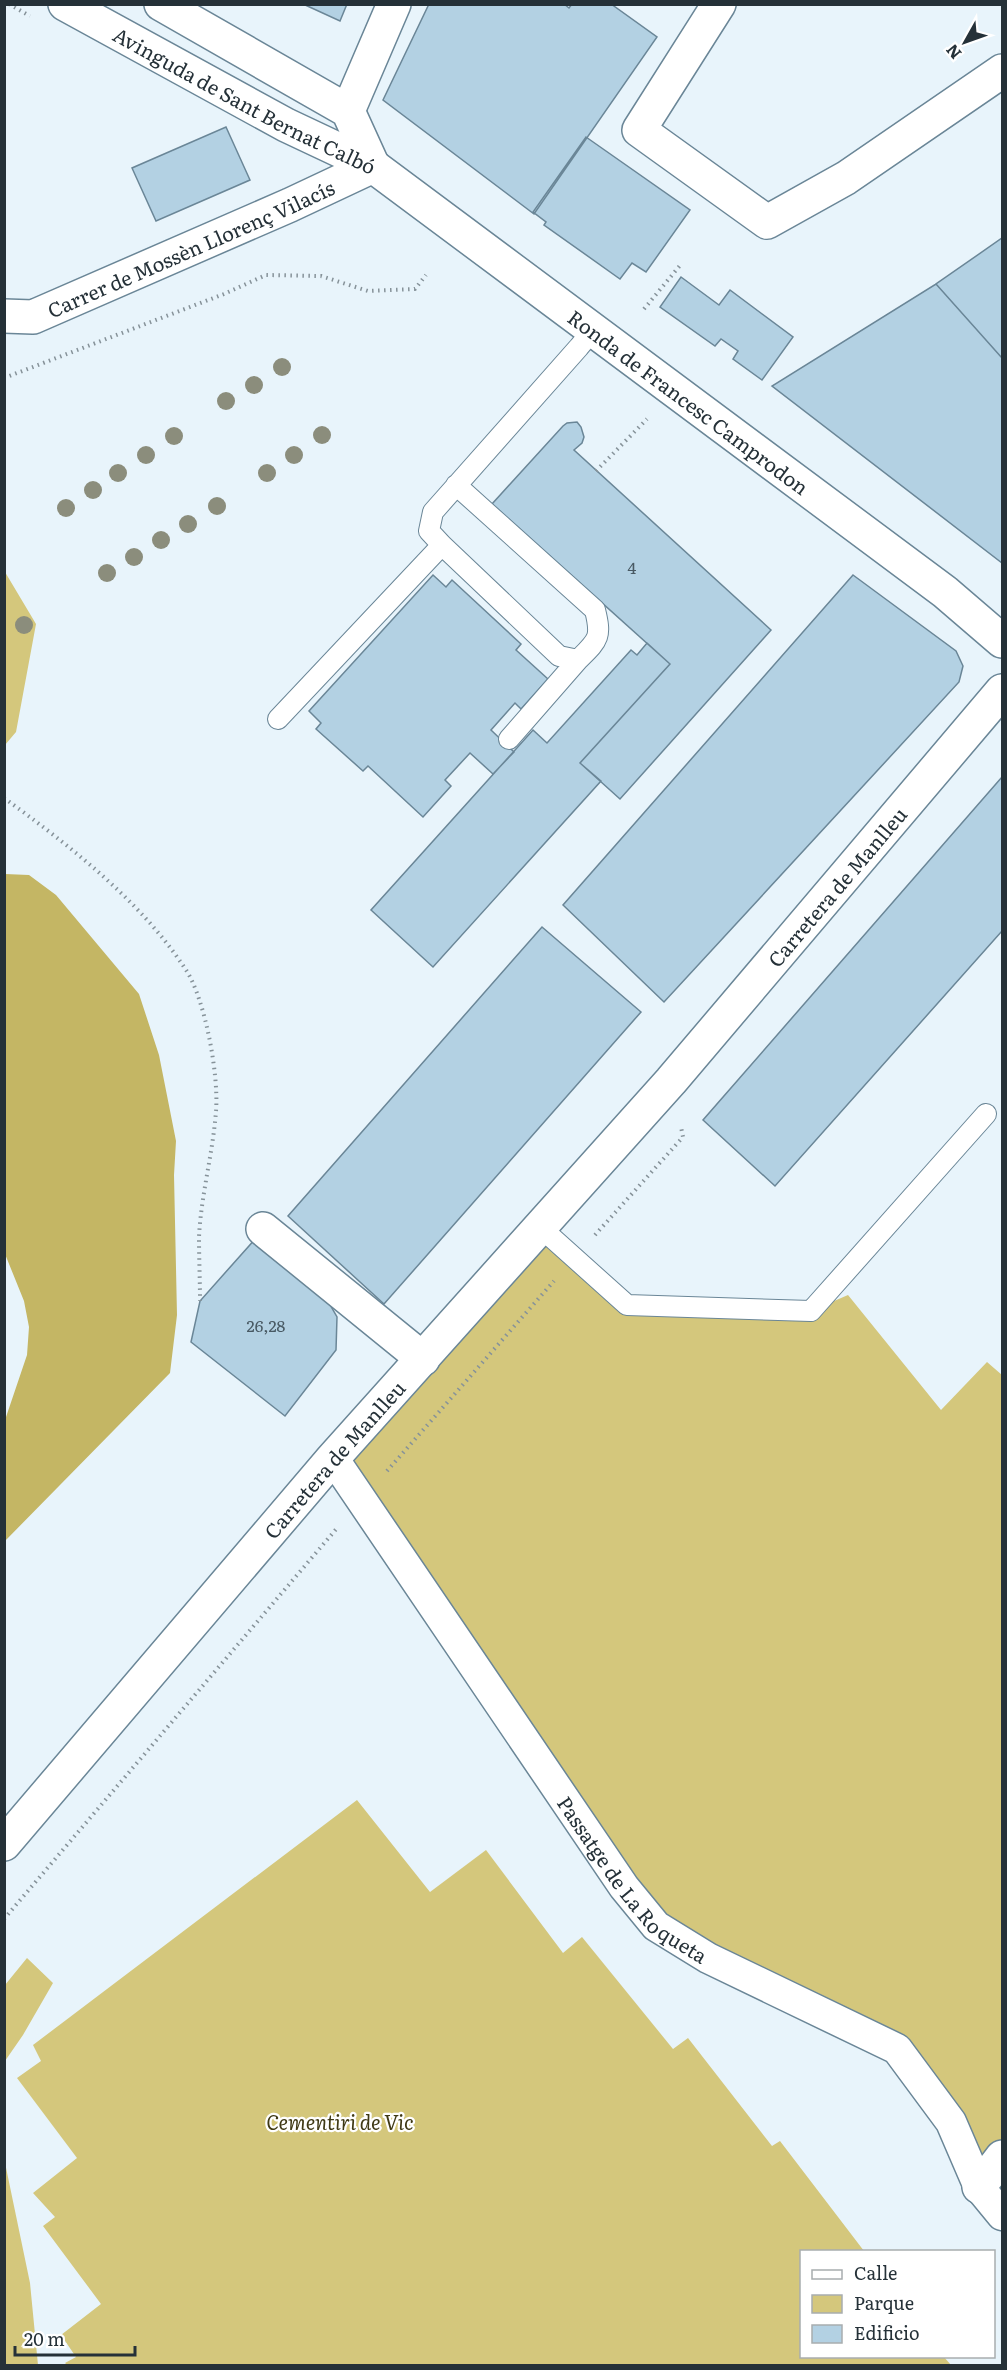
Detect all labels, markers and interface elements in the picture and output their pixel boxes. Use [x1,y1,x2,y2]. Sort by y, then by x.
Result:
north arrow [935,12,995,72]
street label: Avinguda de Sant Bernat Calbó [108,19,381,180]
text: N [939,39,966,65]
street label: Carrer de Mossèn Llorenç Vilacís [42,171,339,324]
street label: Ronda de Francesc Camprodon [562,302,816,501]
house number: 4 [628,555,637,579]
street label: Carretera de Manlleu [760,799,913,973]
house number: 26,28 [247,1313,286,1337]
street label: Carretera de Manlleu [256,1373,412,1545]
street label: Passatge de La Roqueta [551,1789,714,1970]
park label: Cementiri de Vic [266,2106,414,2136]
legend [800,2250,995,2358]
text: Calle [854,2259,897,2286]
text: Parque [854,2289,914,2316]
scale bar [15,2319,135,2357]
text: Edificio [854,2319,920,2346]
text: 20 m [24,2325,65,2352]

